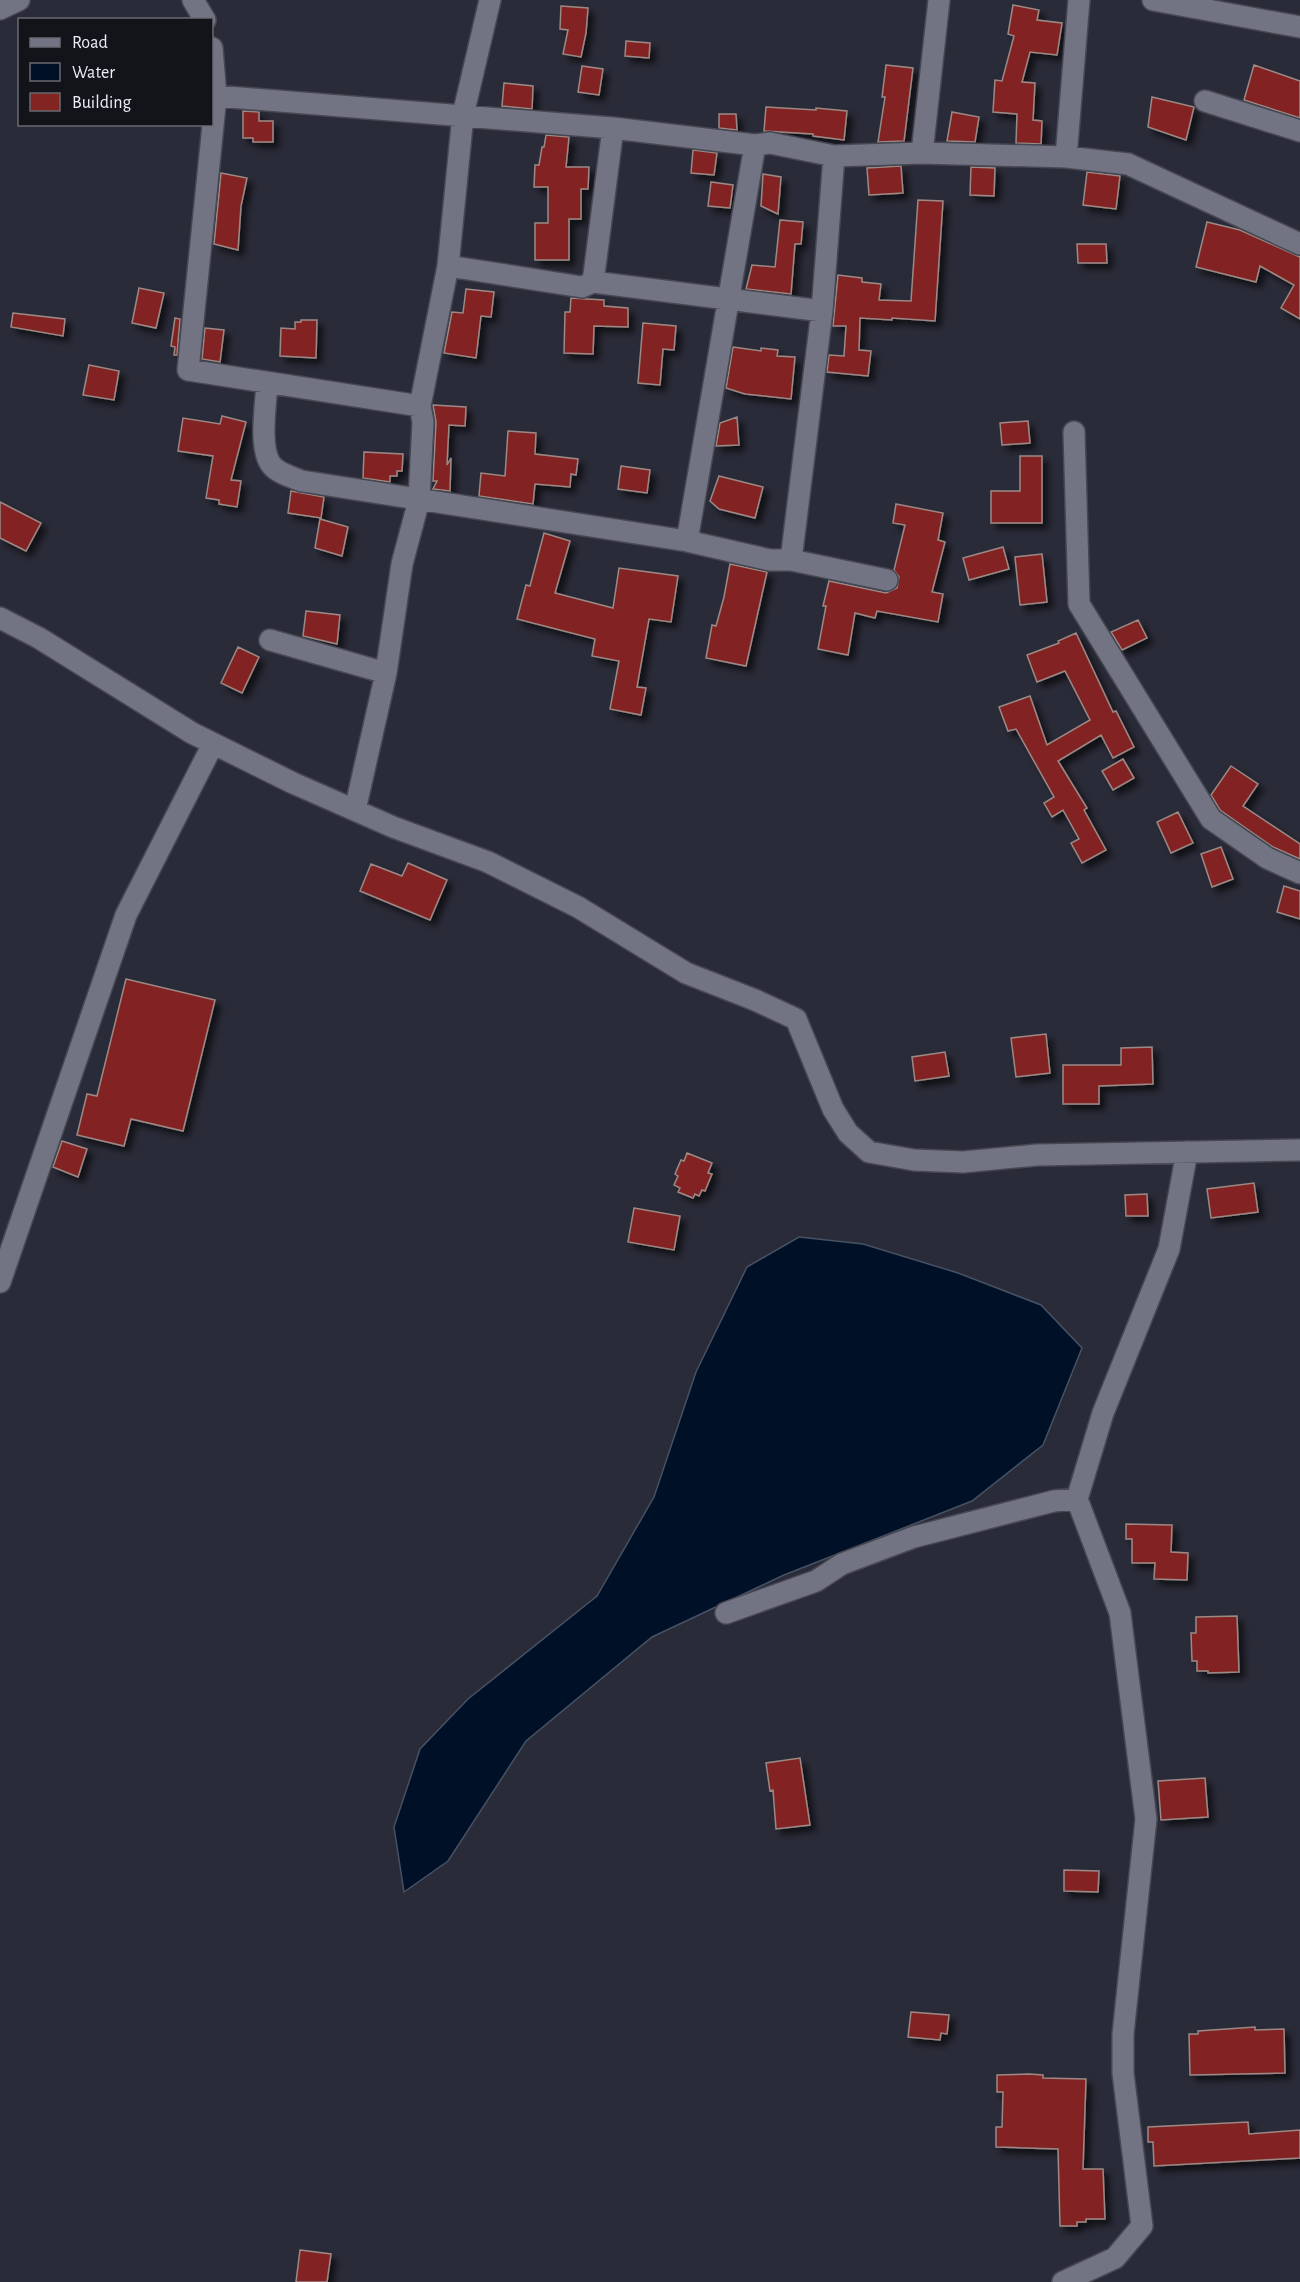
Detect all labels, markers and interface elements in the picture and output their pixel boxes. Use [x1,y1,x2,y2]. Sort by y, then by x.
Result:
legend [18,18,213,126]
text: Road [72,34,108,52]
text: Water [72,64,115,82]
text: Building [72,94,132,112]

